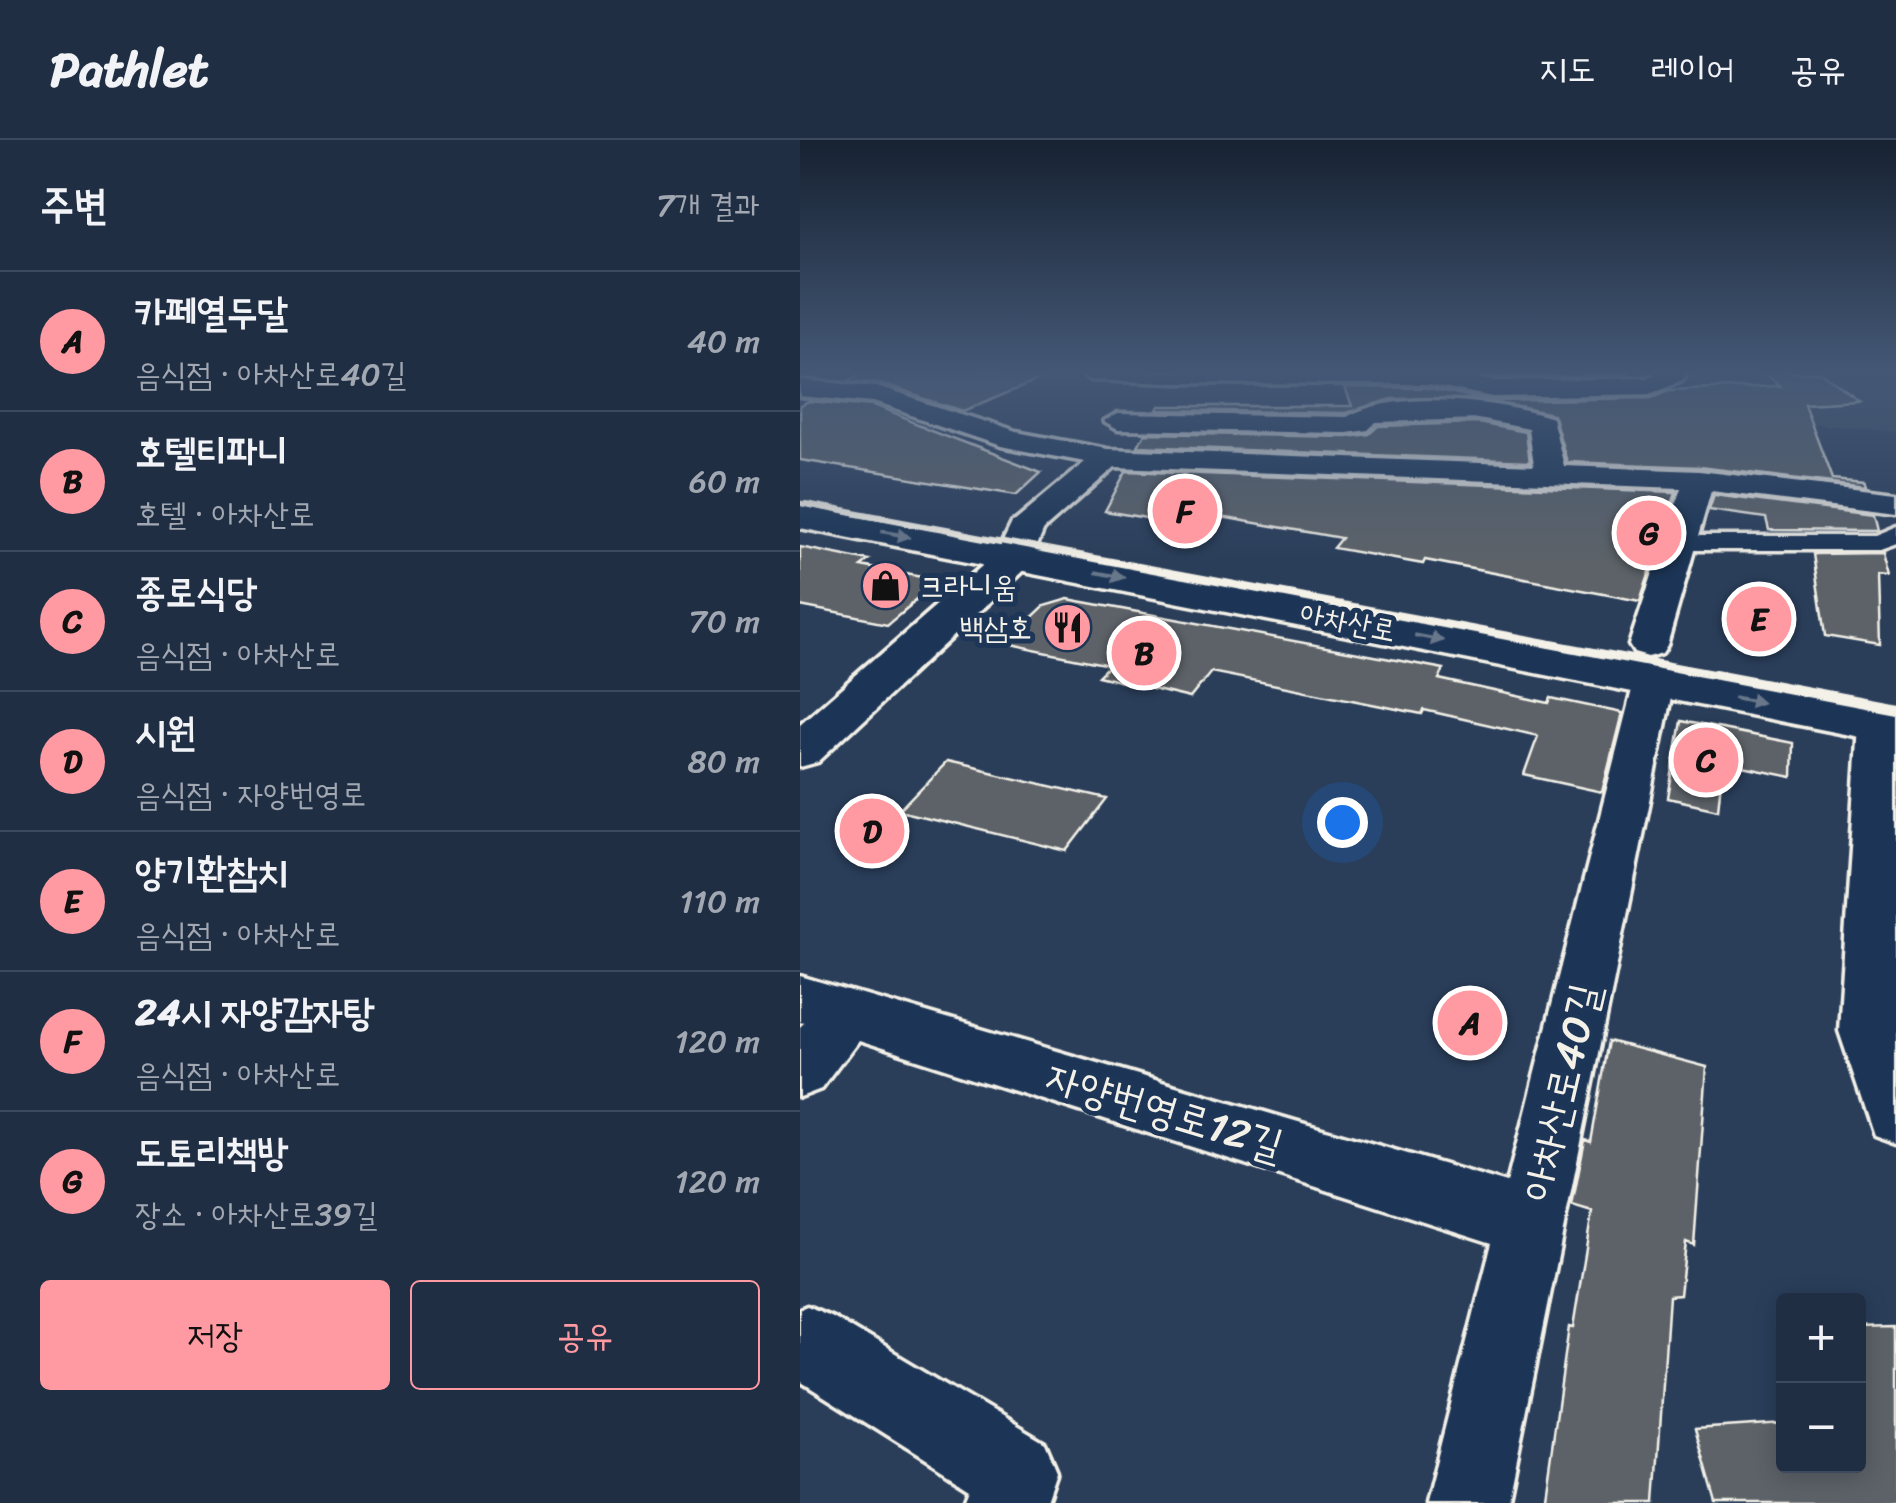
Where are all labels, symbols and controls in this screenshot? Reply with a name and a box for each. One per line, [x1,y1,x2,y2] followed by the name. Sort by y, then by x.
[50,27,209,112] text: Pathlet
[1539,38,1595,100] text: 지도
[1650,38,1735,100] text: 레이어
[1790,38,1846,100] text: 공유
[40,168,108,242] text: 주변
[656,177,760,234] text: 7개 결과
[135,279,288,346] text: 카페열두달
[62,313,83,370] text: A
[687,313,760,370] text: 40 m
[135,346,406,403] text: 음식점 · 아차산로40길
[135,419,288,486] text: 호텔티파니
[62,453,83,510] text: B
[689,453,760,510] text: 60 m
[1152,474,1218,548] pin: F
[135,486,315,543] text: 호텔 · 아차산로
[1616,496,1682,570] pin: G
[881,527,912,543] one-way arrow
[135,559,257,626] text: 종로식당
[920,559,1017,613] place label: 크라니움
[859,560,911,612] shop icon: 크라니움
[1095,568,1126,584] one-way arrow
[1726,582,1792,656] pin: E
[1295,586,1401,658] street label: 아차산로
[63,593,82,650] text: C
[689,593,760,650] text: 70 m
[960,601,1032,655] place label: 백삼호
[1041,602,1093,654] restaurant icon: 백삼호
[1112,616,1176,690] pin: B
[135,626,340,683] text: 음식점 · 아차산로
[1414,630,1445,646] one-way arrow
[1733,693,1765,708] one-way arrow
[135,699,196,766] text: 시원
[1674,722,1738,798] pin: C
[63,733,82,790] text: D
[688,733,760,790] text: 80 m
[135,766,366,823] text: 음식점 · 자양번영로
[840,794,904,868] pin: D
[1317,797,1368,848] your location
[135,839,288,906] text: 양기환참치
[64,873,81,930] text: E
[679,873,760,930] text: 110 m
[135,906,340,963] text: 음식점 · 아차산로
[1500,976,1622,1209] street label: 아차산로40길
[135,979,374,1046] text: 24시 자양감자탕
[1438,986,1502,1060] pin: A
[64,1013,81,1070] text: F
[675,1013,760,1070] text: 120 m
[1037,1040,1293,1182] street label: 자양번영로12길
[135,1046,340,1103] text: 음식점 · 아차산로
[135,1119,288,1186] text: 도토리책방
[63,1153,82,1210] text: G
[675,1153,760,1210] text: 120 m
[135,1186,378,1243] text: 장소 · 아차산로39길
[40,1280,390,1390] button: 저장
[410,1280,760,1390] button: 공유
[1776,1293,1866,1473] map controls
[1776,1293,1866,1383] button: +
[1776,1383,1866,1473] button: −

